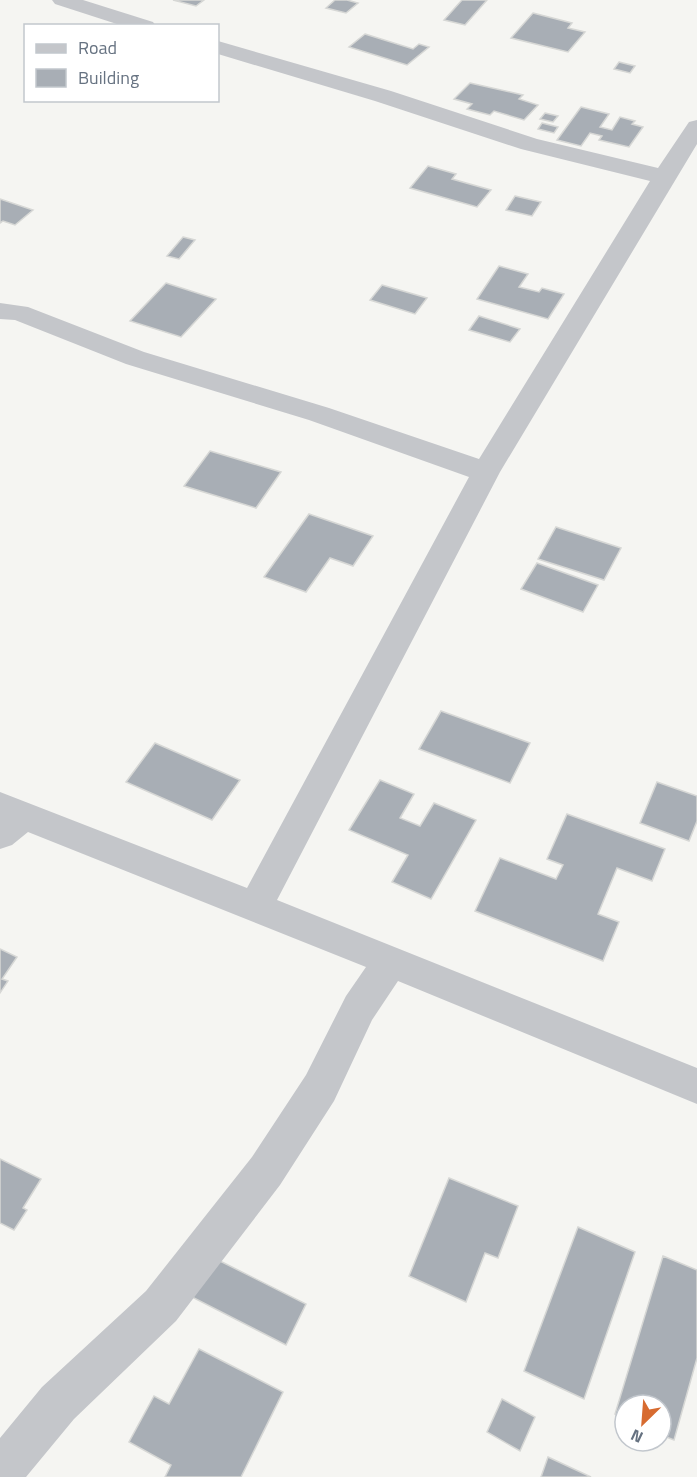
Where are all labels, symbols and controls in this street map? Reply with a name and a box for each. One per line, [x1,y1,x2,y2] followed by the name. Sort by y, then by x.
[24,24,219,102] legend
[78,34,117,61] text: Road
[78,64,139,91] text: Building
[613,1393,673,1453] north arrow
[627,1423,647,1450] text: N

